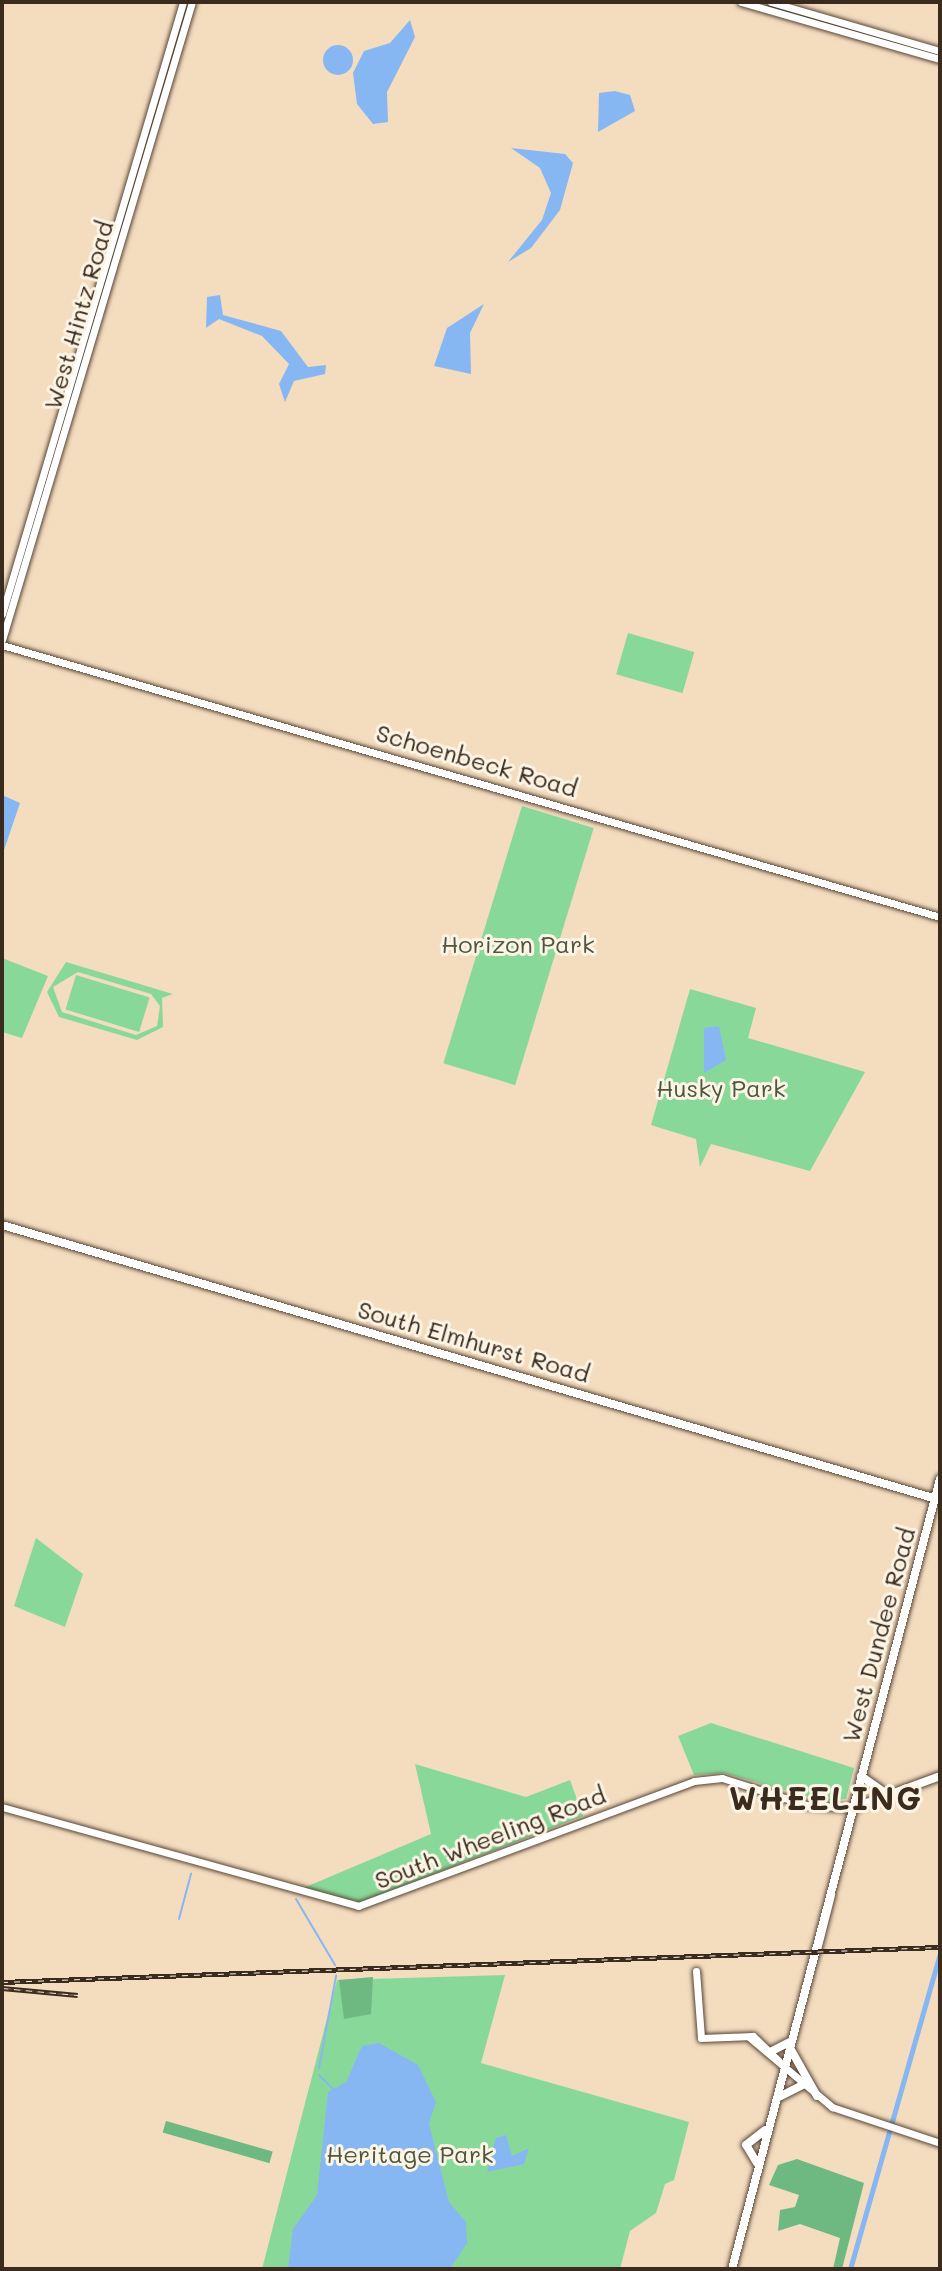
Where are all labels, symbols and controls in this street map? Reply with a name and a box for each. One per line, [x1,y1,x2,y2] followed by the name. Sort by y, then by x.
[37,217,119,413] street label: West Hintz Road
[373,717,581,803] street label: Schoenbeck Road
[441,930,595,958] park label: Horizon Park
[656,1074,786,1102] park label: Husky Park
[355,1294,593,1388] street label: South Elmhurst Road
[835,1524,921,1746] street label: West Dundee Road
[729,1778,923,1816] district label: WHEELING
[370,1780,610,1894] street label: South Wheeling Road
[326,2140,494,2168] park label: Heritage Park

